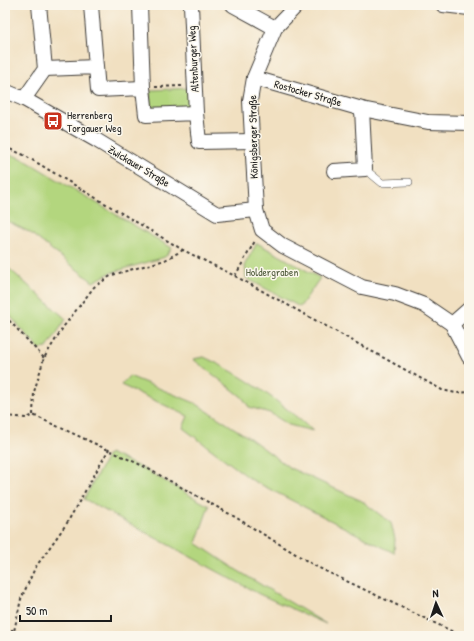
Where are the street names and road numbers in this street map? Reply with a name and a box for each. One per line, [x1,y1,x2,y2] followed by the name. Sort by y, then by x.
[184,25,202,93] street label: Altenburger Weg
[273,77,344,109] street label: Rostocker Straße
[245,95,261,179] street label: Königsberger Straße
[106,142,173,190] street label: Zwickauer Straße

